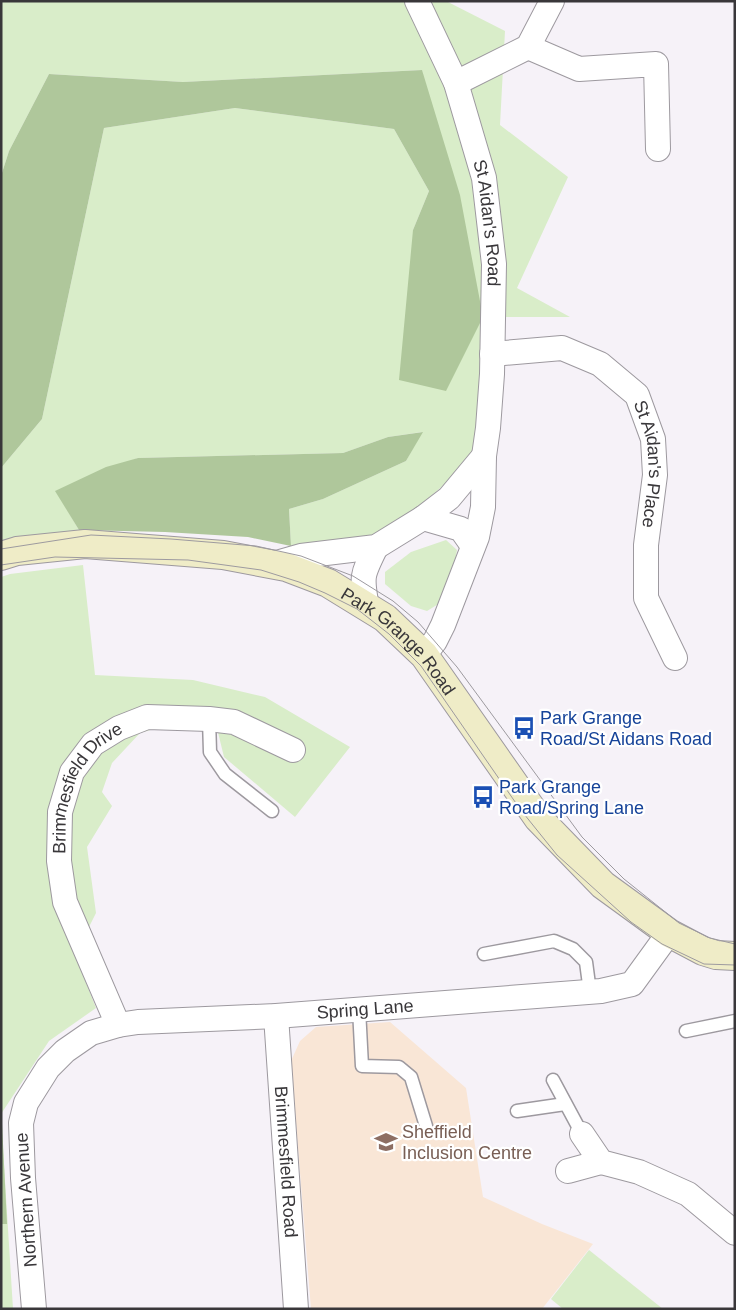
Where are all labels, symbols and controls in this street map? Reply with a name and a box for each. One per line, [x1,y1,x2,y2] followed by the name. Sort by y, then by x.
[469,157,504,287] street label: St Aidan's Road
[630,398,665,529] street label: St Aidan's Place
[337,584,459,699] street label: Park Grange Road
[540,708,712,749] place label: Park Grange Road/St Aidans Road
[511,715,537,741] bus stop icon: Park Grange Road/St Aidans Road
[49,718,126,854] street label: Brimmesfield Drive
[499,777,644,818] place label: Park Grange Road/Spring Lane
[470,784,496,810] bus stop icon: Park Grange Road/Spring Lane
[316,995,414,1023] street label: Spring Lane
[271,1085,301,1238] street label: Brimmesfield Road
[402,1122,532,1163] place label: Sheffield Inclusion Centre
[373,1129,399,1155] school or university icon: Sheffield Inclusion Centre
[11,1132,41,1268] street label: Northern Avenue

